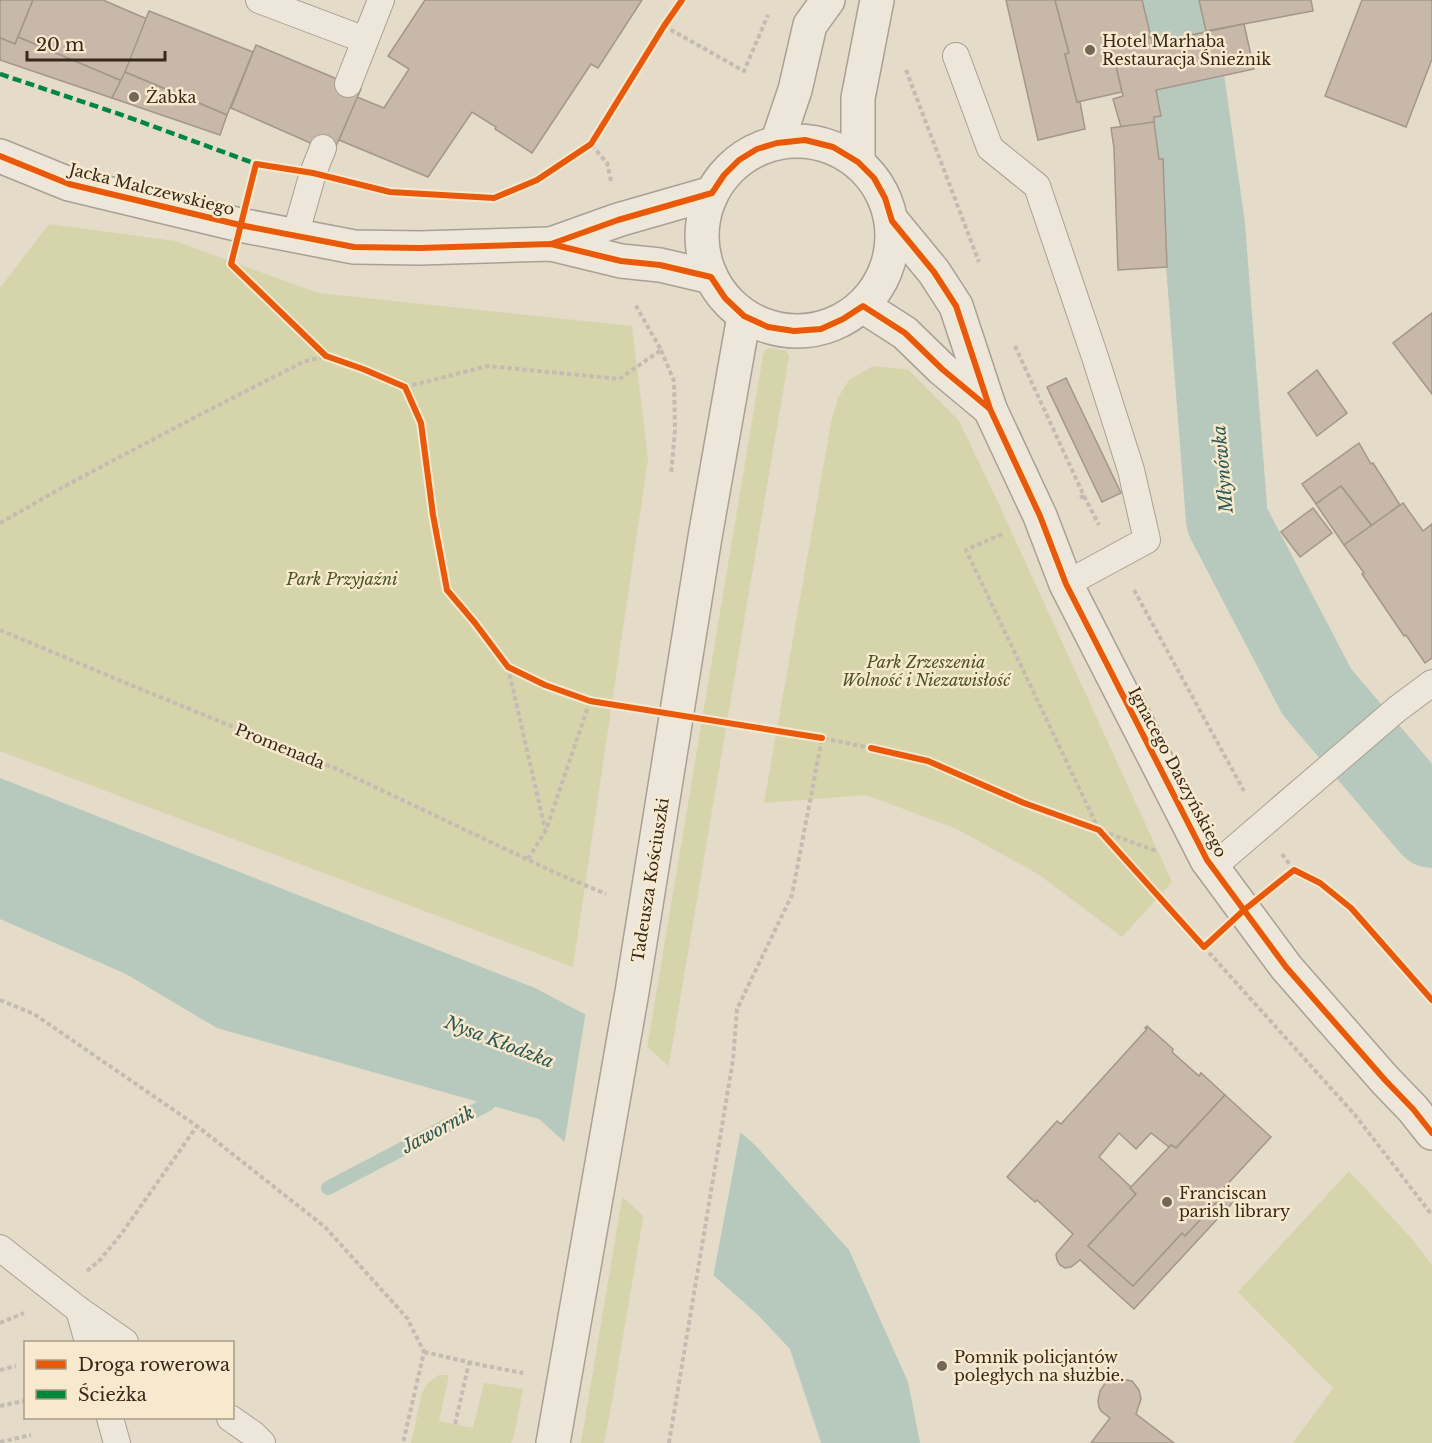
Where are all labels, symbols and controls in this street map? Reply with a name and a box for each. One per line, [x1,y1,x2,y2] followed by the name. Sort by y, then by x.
[27,24,165,62] scale bar
[1102,31,1271,69] place label: Hotel Marhaba Restauracja Śnieżnik
[36,34,84,56] text: 20 m
[1083,43,1097,57] marker: Hotel Marhaba Restauracja Śnieżnik
[146,87,197,107] place label: Żabka
[127,90,141,104] marker: Żabka
[65,158,237,219] street label: Jacka Malczewskiego
[1208,424,1238,515] water label: Młynówka
[285,569,398,589] park label: Park Przyjaźni
[842,652,1012,690] park label: Park Zrzeszenia Wolność i Niezawisłość
[1125,683,1231,861] street label: Ignacego Daszyńskiego
[232,719,328,773] street label: Promenada
[627,796,673,964] street label: Tadeusza Kościuszki
[440,1011,557,1073] water label: Nysa Kłodzka
[397,1102,478,1159] water label: Jawornik
[1179,1183,1291,1221] place label: Franciscan parish library
[1160,1195,1174,1209] marker: Franciscan parish library
[24,1341,234,1419] legend
[954,1347,1124,1385] place label: Pomnik policjantów poległych na służbie.
[78,1354,230,1376] text: Droga rowerowa
[935,1359,949,1373] marker: Pomnik policjantów poległych na służbie.
[78,1383,147,1406] text: Ścieżka

